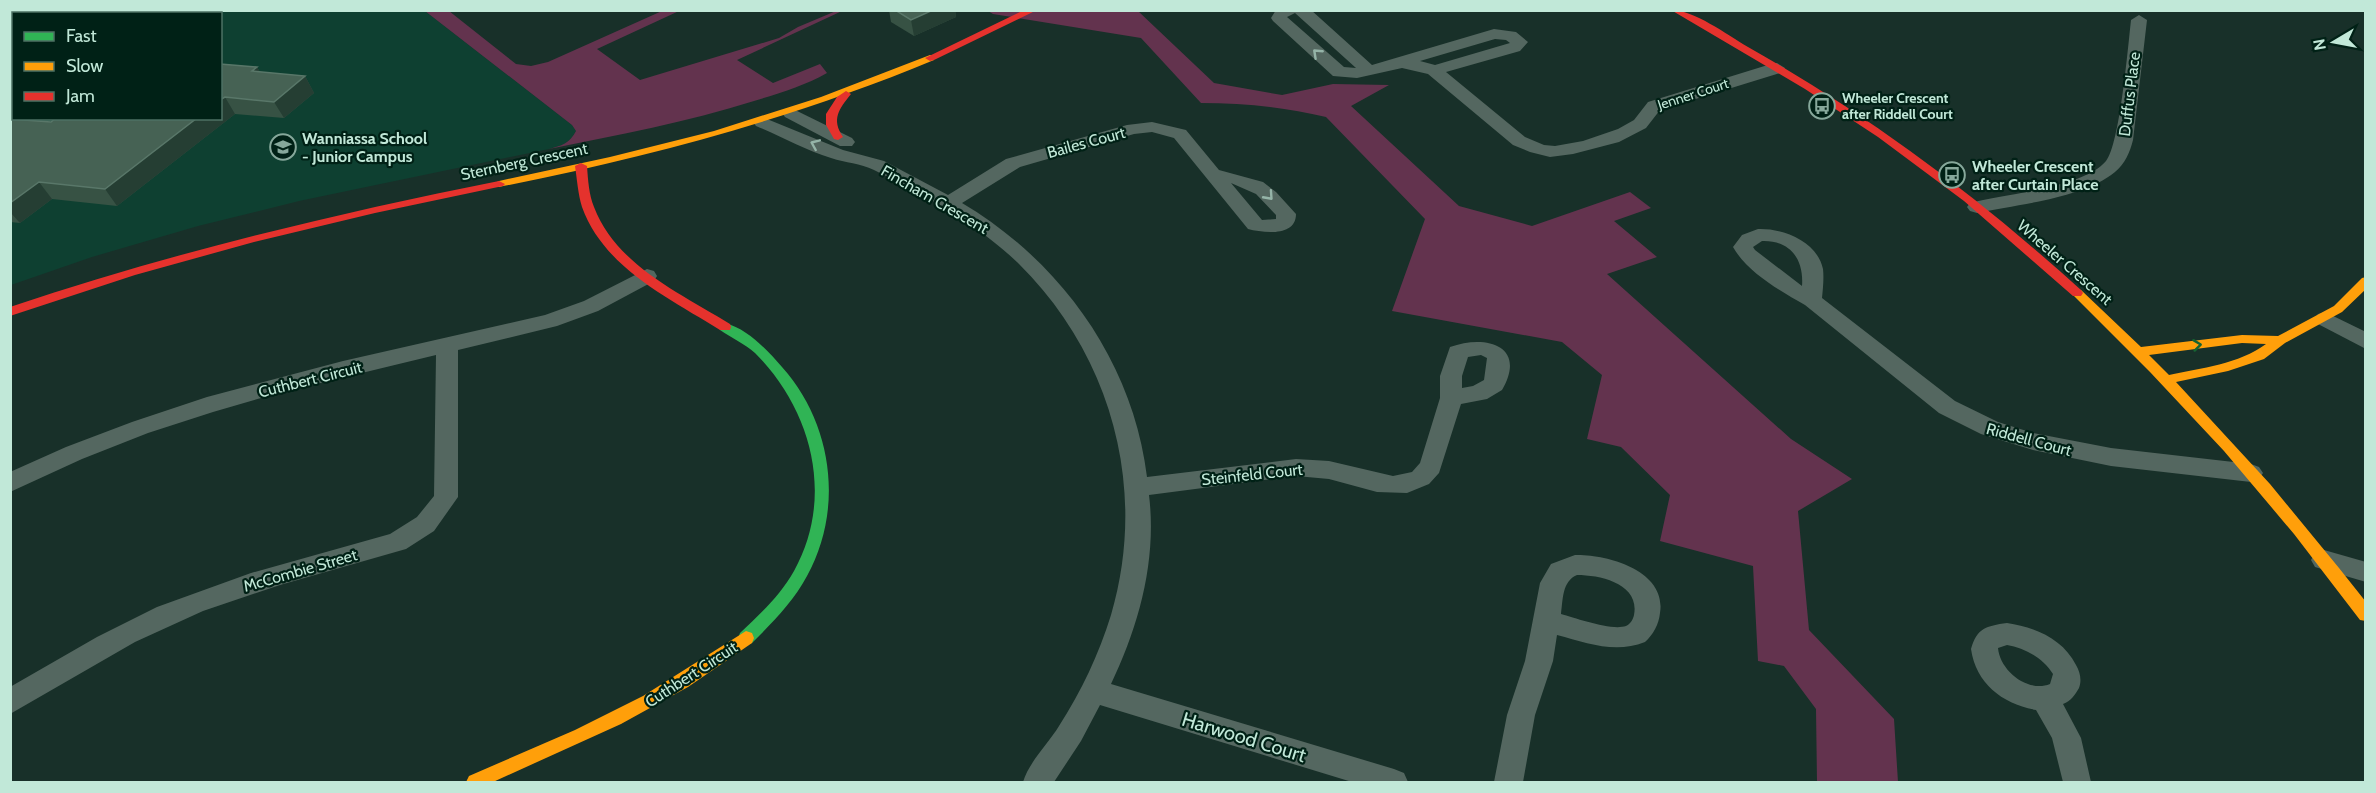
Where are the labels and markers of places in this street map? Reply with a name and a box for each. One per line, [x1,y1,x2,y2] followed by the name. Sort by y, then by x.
[1842,89,1953,123] place label: Wheeler Crescent after Riddell Court
[1807,91,1837,121] bus stop icon: Wheeler Crescent after Riddell Court
[302,129,427,166] place label: Wanniassa School - Junior Campus
[268,132,298,162] school or university icon: Wanniassa School - Junior Campus
[1972,157,2098,194] place label: Wheeler Crescent after Curtain Place
[1937,160,1967,190] bus stop icon: Wheeler Crescent after Curtain Place

